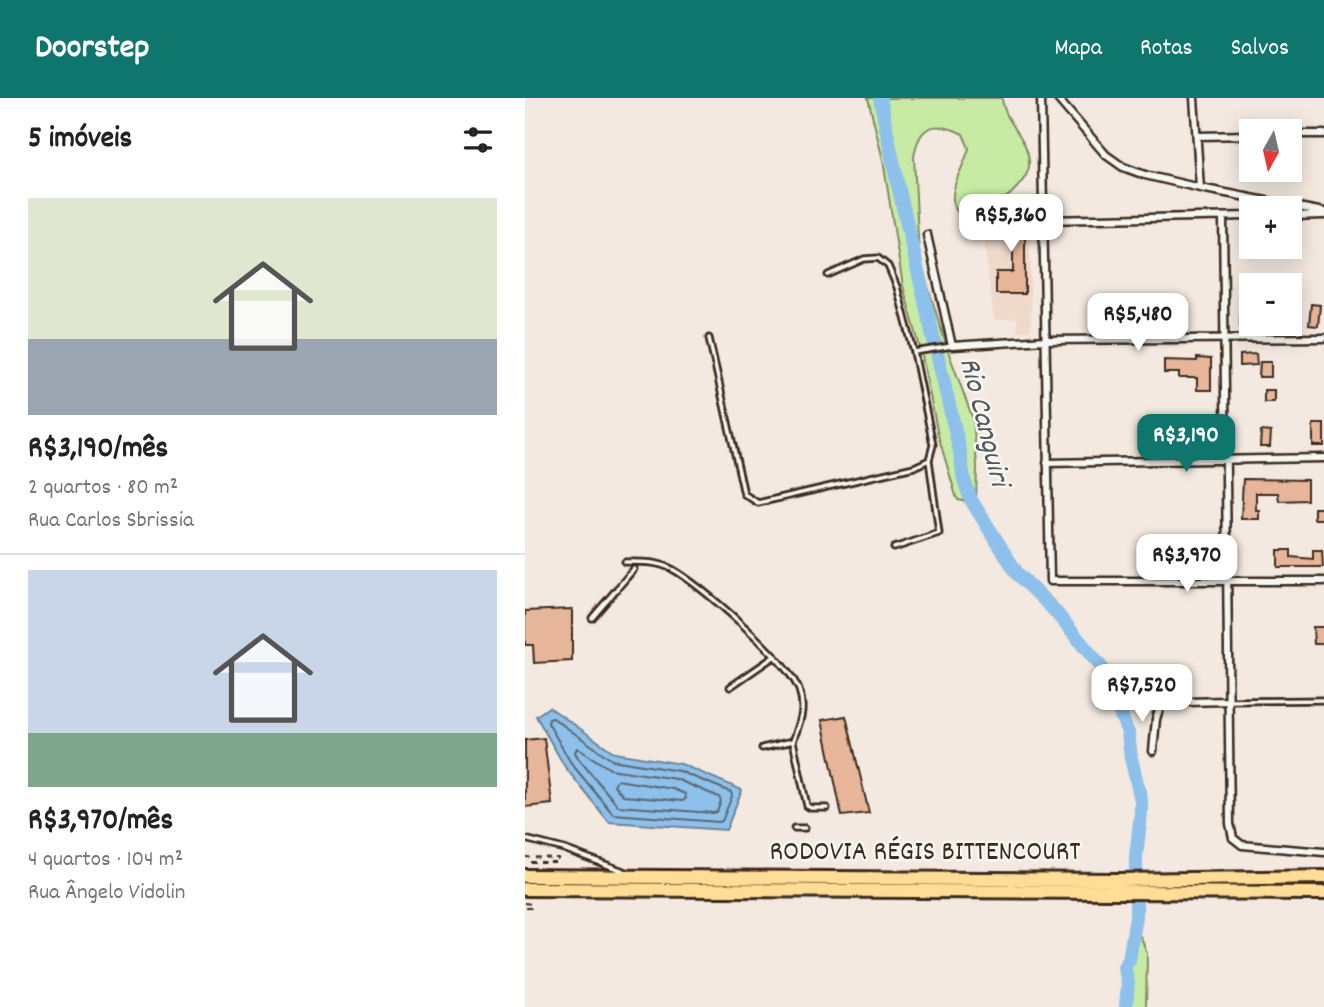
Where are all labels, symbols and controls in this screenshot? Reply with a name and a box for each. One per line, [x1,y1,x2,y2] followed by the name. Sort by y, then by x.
[35,26,149,73] text: Doorstep
[1054,32,1102,66] text: Mapa
[1140,32,1193,66] text: Rotas
[1231,32,1289,66] text: Salvos
[28,119,132,162] text: 5 imóveis
[1239,119,1302,182] north arrow
[1239,119,1302,336] map controls
[459,121,497,159] icon: filters
[946,194,1076,254] pin: R$5,360
[1239,196,1302,259] button: +
[975,200,1047,233] text: R$5,360
[200,243,326,369] icon: home
[1239,273,1302,336] button: −
[1073,294,1203,353] pin: R$5,480
[1103,299,1173,332] text: R$5,480
[945,353,1020,495] water label: Rio Canguiri
[1121,414,1251,474] pin: R$3,190
[1153,420,1219,453] text: R$3,190
[28,429,168,472] text: R$3,190/mês
[28,472,178,505] text: 2 quartos · 80 m²
[28,505,194,538] text: Rua Carlos Sbrissia
[1122,534,1252,594] pin: R$3,970
[1152,540,1222,573] text: R$3,970
[200,615,326,741] icon: home
[1077,664,1207,724] pin: R$7,520
[1107,670,1177,703] text: R$7,520
[28,801,173,844] text: R$3,970/mês
[769,834,1081,874] street label: RODOVIA RÉGIS BITTENCOURT
[28,844,183,877] text: 4 quartos · 104 m²
[28,877,185,910] text: Rua Ângelo Vidolin

